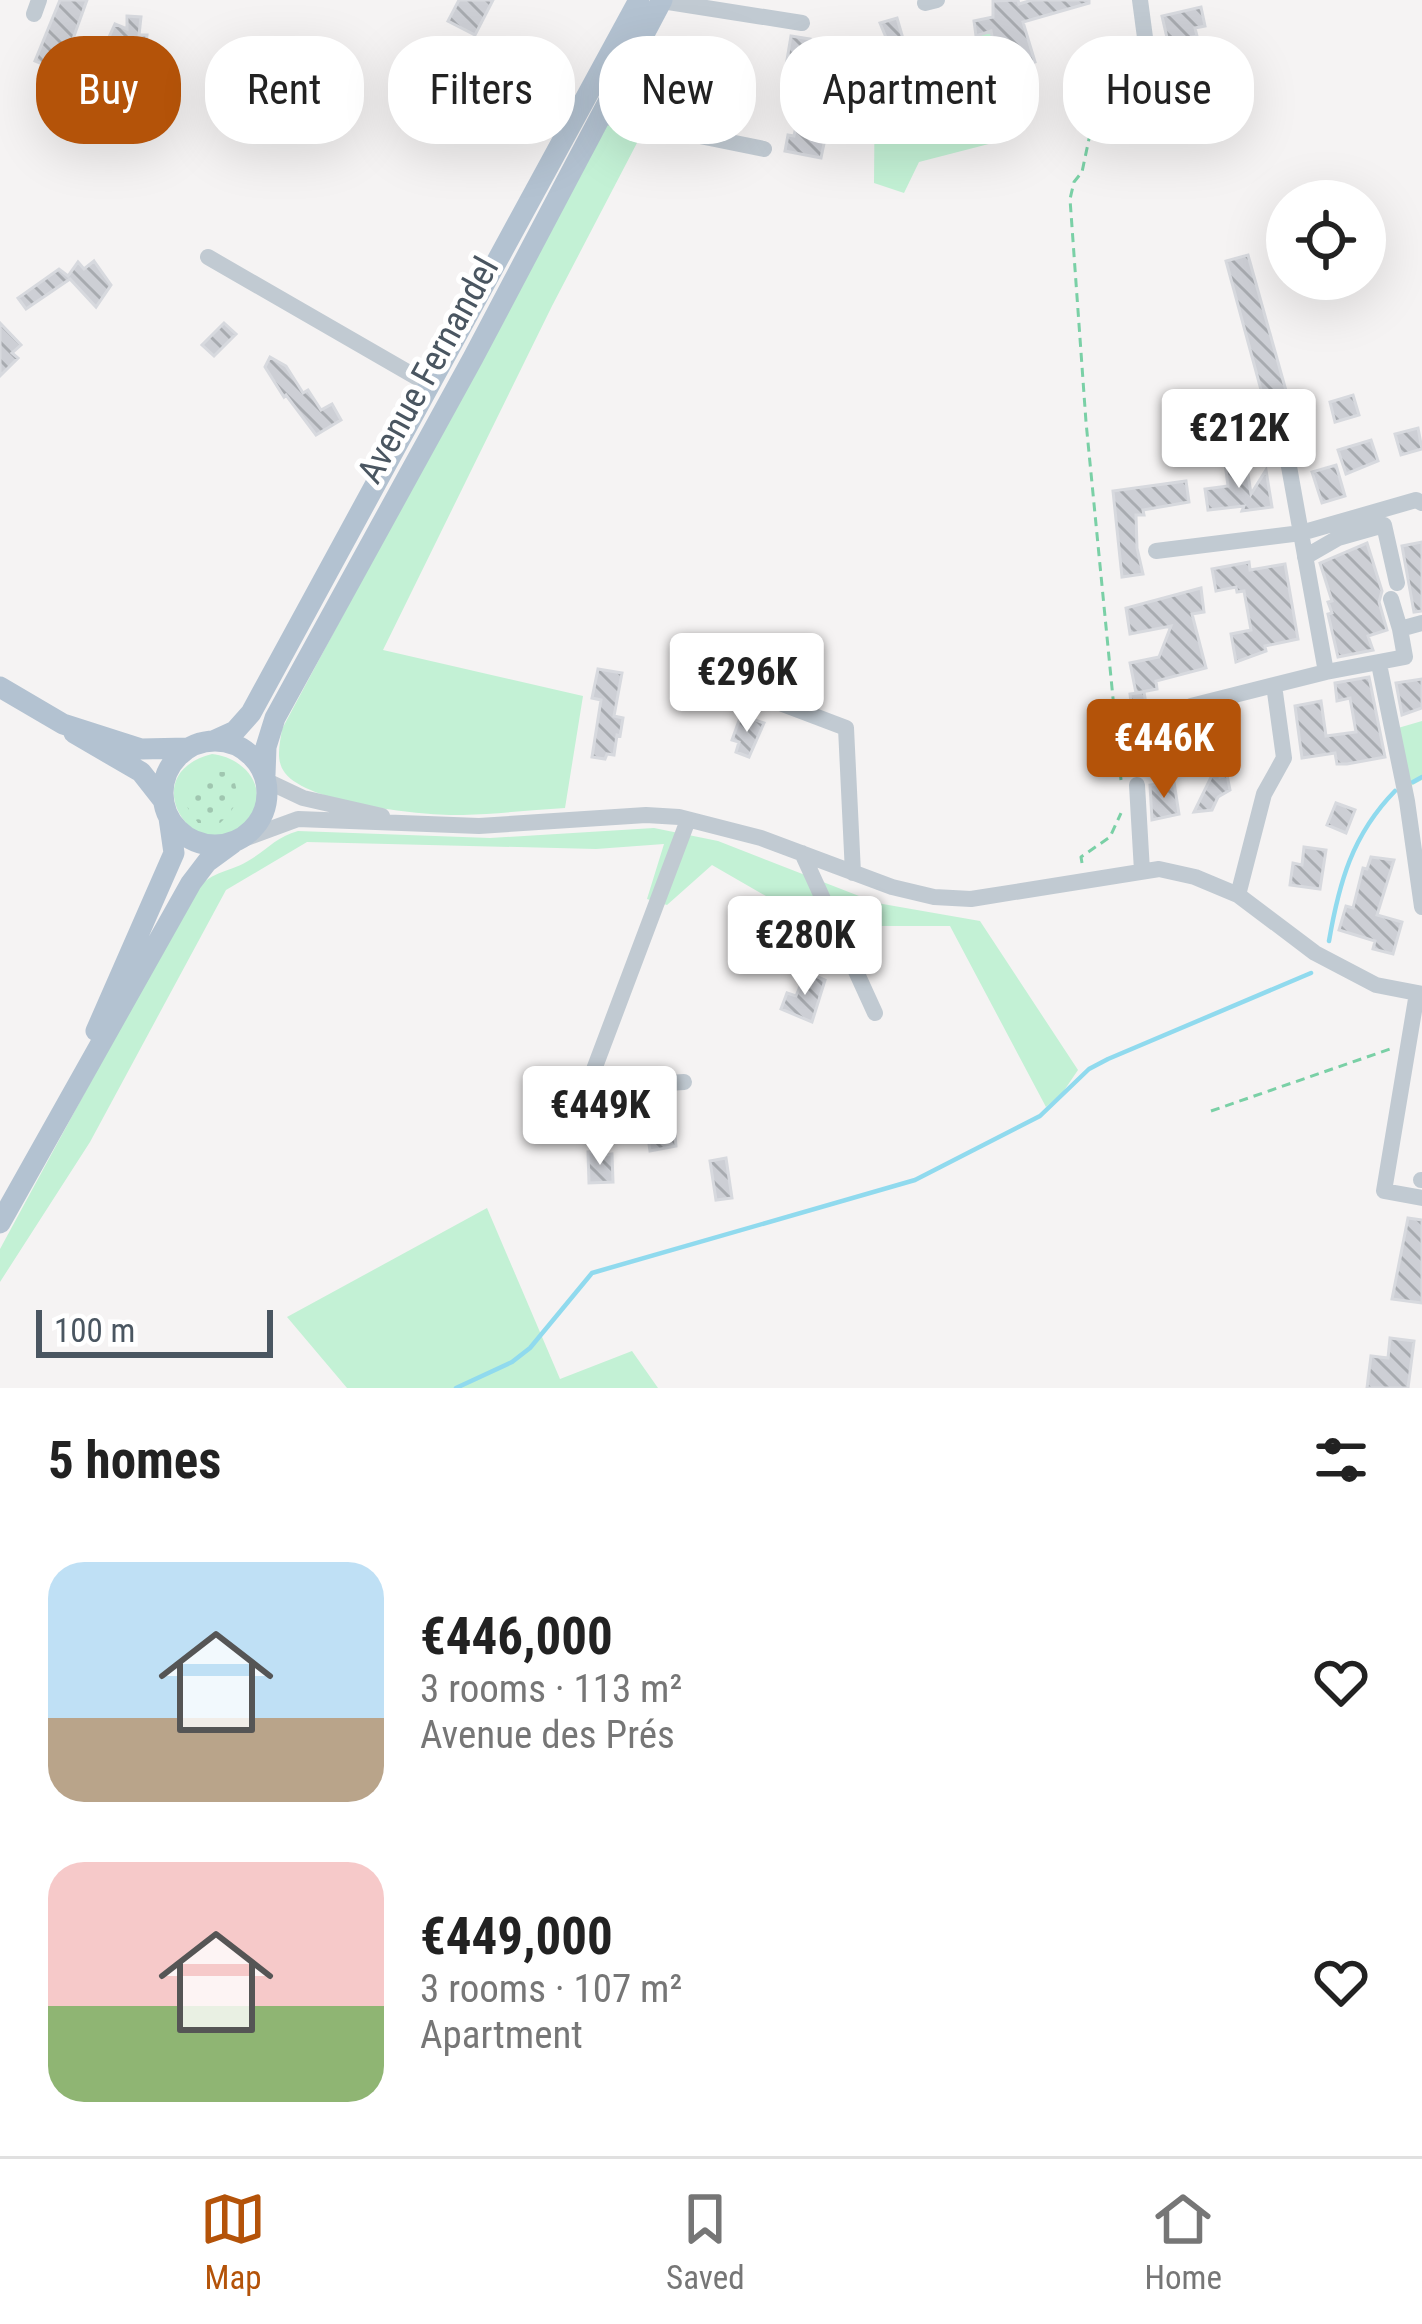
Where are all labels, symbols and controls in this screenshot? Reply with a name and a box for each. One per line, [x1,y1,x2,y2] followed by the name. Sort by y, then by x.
[36,36,181,144] chip: Buy
[205,36,364,144] chip: Rent
[388,36,575,144] chip: Filters
[599,36,756,144] chip: New
[780,36,1039,144] chip: Apartment
[1063,36,1254,144] chip: House
[1266,180,1386,300] map controls
[1266,180,1386,300] button: locate
[349,250,507,490] street label: Avenue Fernandel
[1155,389,1323,491] pin: €212K
[1189,405,1289,451] text: €212K
[663,633,831,735] pin: €296K
[697,649,797,695] text: €296K
[1080,699,1248,801] pin: €446K
[1114,715,1214,761] text: €446K
[721,896,889,998] pin: €280K
[755,912,855,958] text: €280K
[516,1066,684,1168] pin: €449K
[550,1082,650,1128] text: €449K
[36,1304,273,1357] scale bar
[54,1311,135,1350] text: 100 m
[1308,1427,1374,1493] icon: filters
[48,1431,221,1490] text: 5 homes
[420,1607,613,1666] text: €446,000
[144,1610,288,1754] icon: home
[1308,1649,1374,1715] icon: heart
[420,1666,682,1712] text: 3 rooms · 113 m²
[420,1712,675,1758] text: Avenue des Prés
[420,1907,613,1966] text: €449,000
[144,1910,288,2054] icon: home
[1308,1949,1374,2015] icon: heart
[420,1966,682,2012] text: 3 rooms · 107 m²
[420,2012,583,2058] text: Apartment
[200,2186,266,2297] tab: Map
[666,2186,745,2297] tab: Saved
[1145,2186,1222,2297] tab: Home

